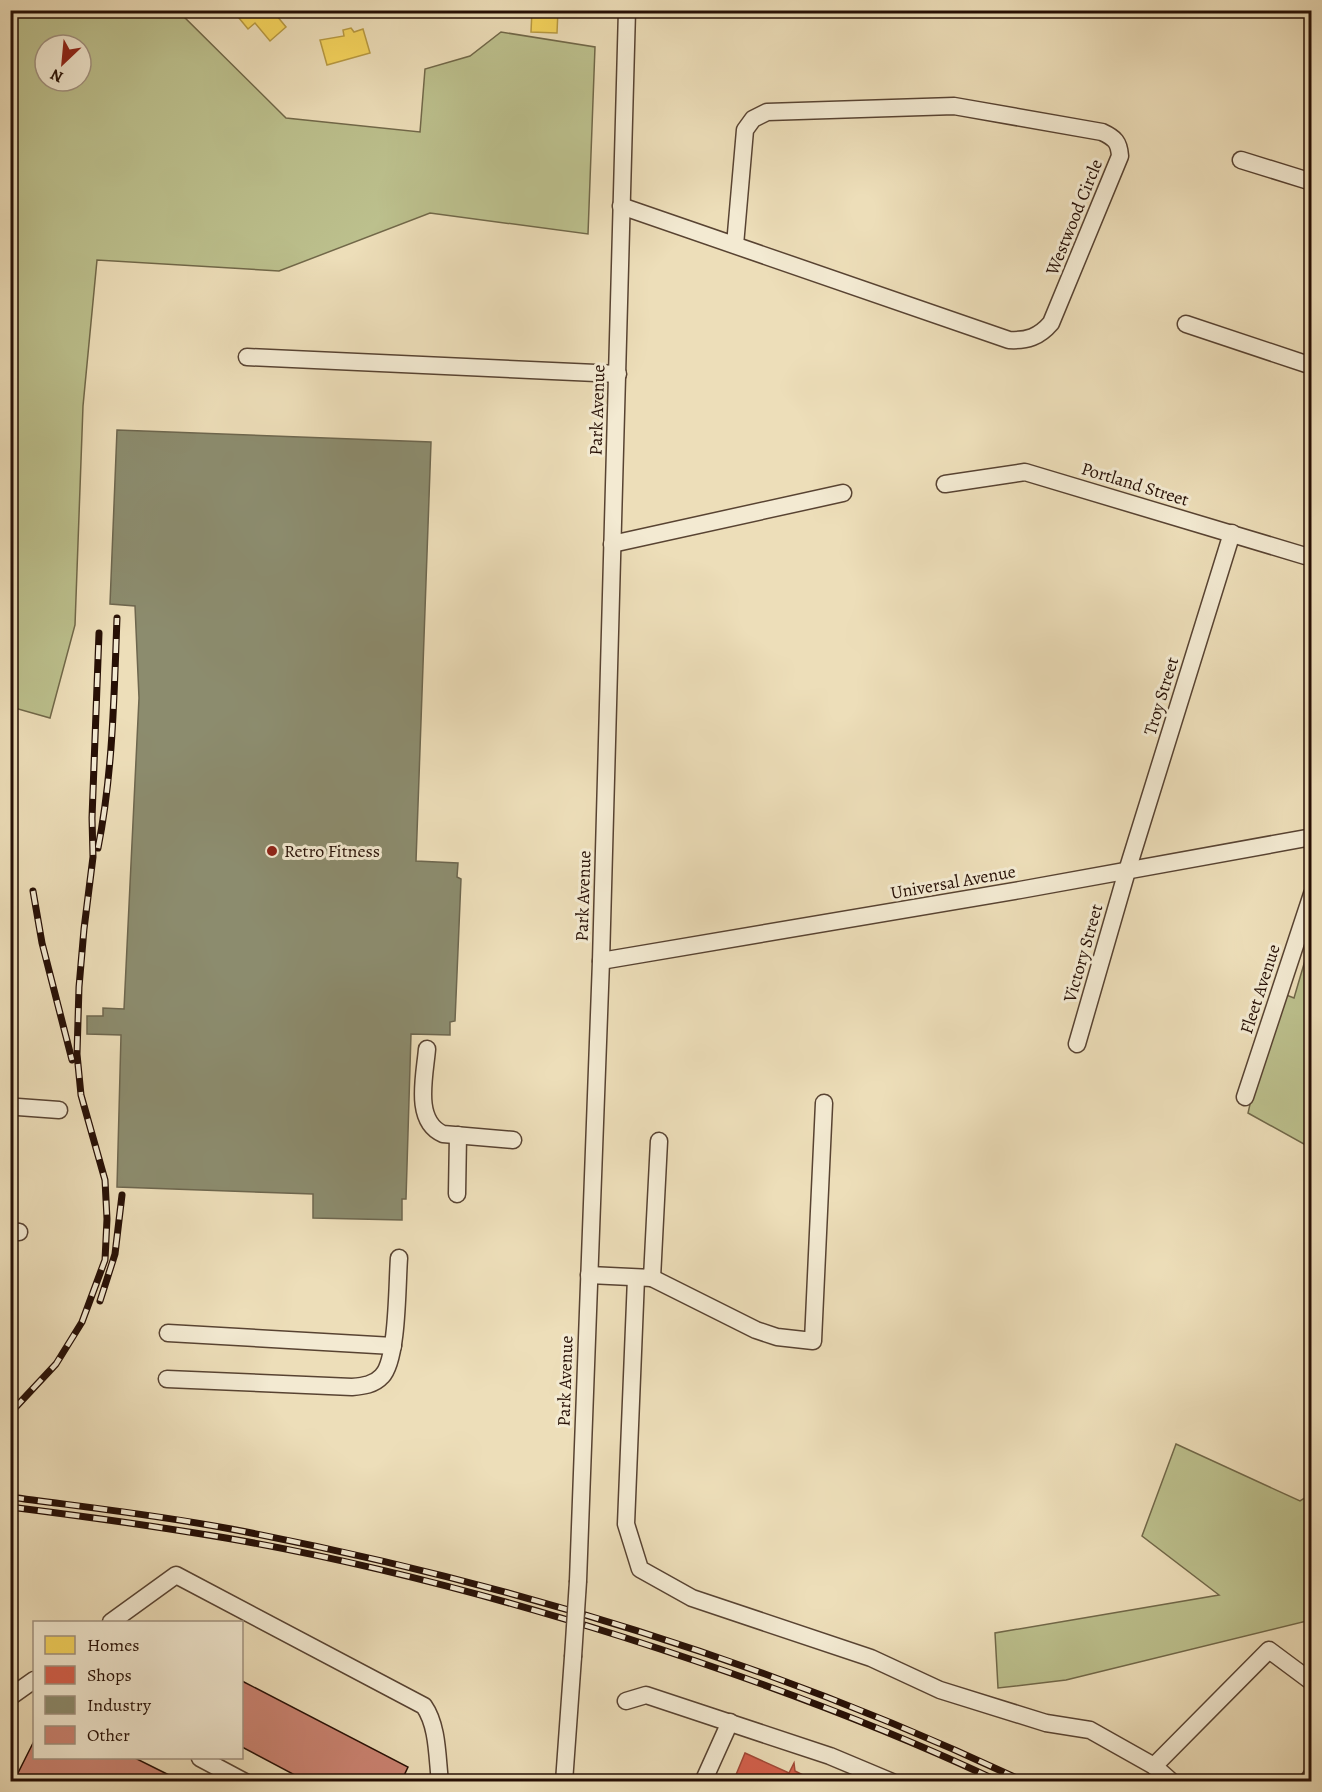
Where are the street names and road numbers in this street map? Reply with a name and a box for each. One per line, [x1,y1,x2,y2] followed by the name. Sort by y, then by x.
[1039,155,1108,279] street label: Westwood Circle
[583,364,611,456] street label: Park Avenue
[1078,456,1192,512] street label: Portland Street
[1138,654,1184,738] street label: Troy Street
[569,850,597,942] street label: Park Avenue
[889,859,1017,905] street label: Universal Avenue
[1057,901,1108,1006] street label: Victory Street
[1234,941,1286,1037] street label: Fleet Avenue
[551,1335,579,1427] street label: Park Avenue

